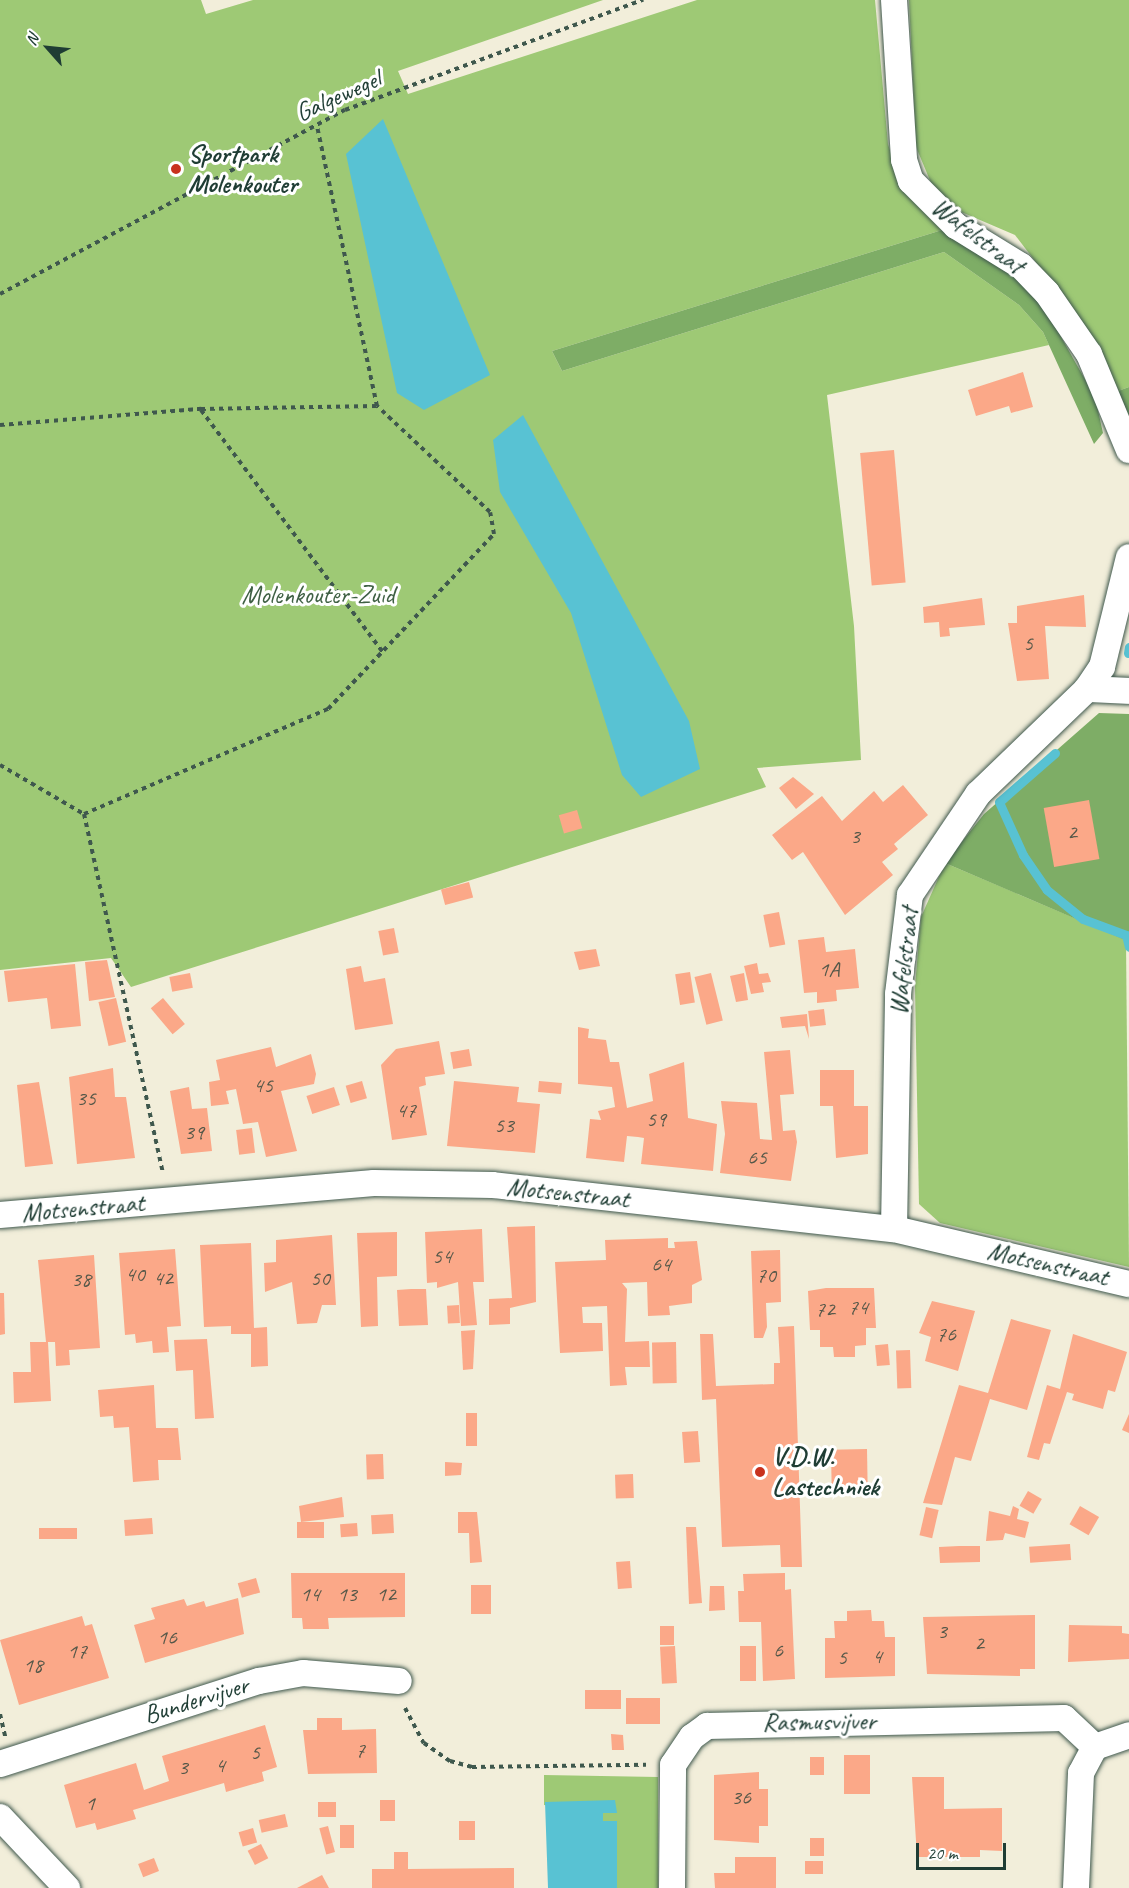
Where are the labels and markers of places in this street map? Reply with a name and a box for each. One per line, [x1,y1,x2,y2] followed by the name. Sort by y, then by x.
[188,138,297,200] place label: Sportpark Molenkouter
[169,162,183,176] marker: Sportpark Molenkouter
[772,1441,879,1502] place label: V.D.W. Lastechniek
[753,1465,767,1479] marker: V.D.W. Lastechniek

